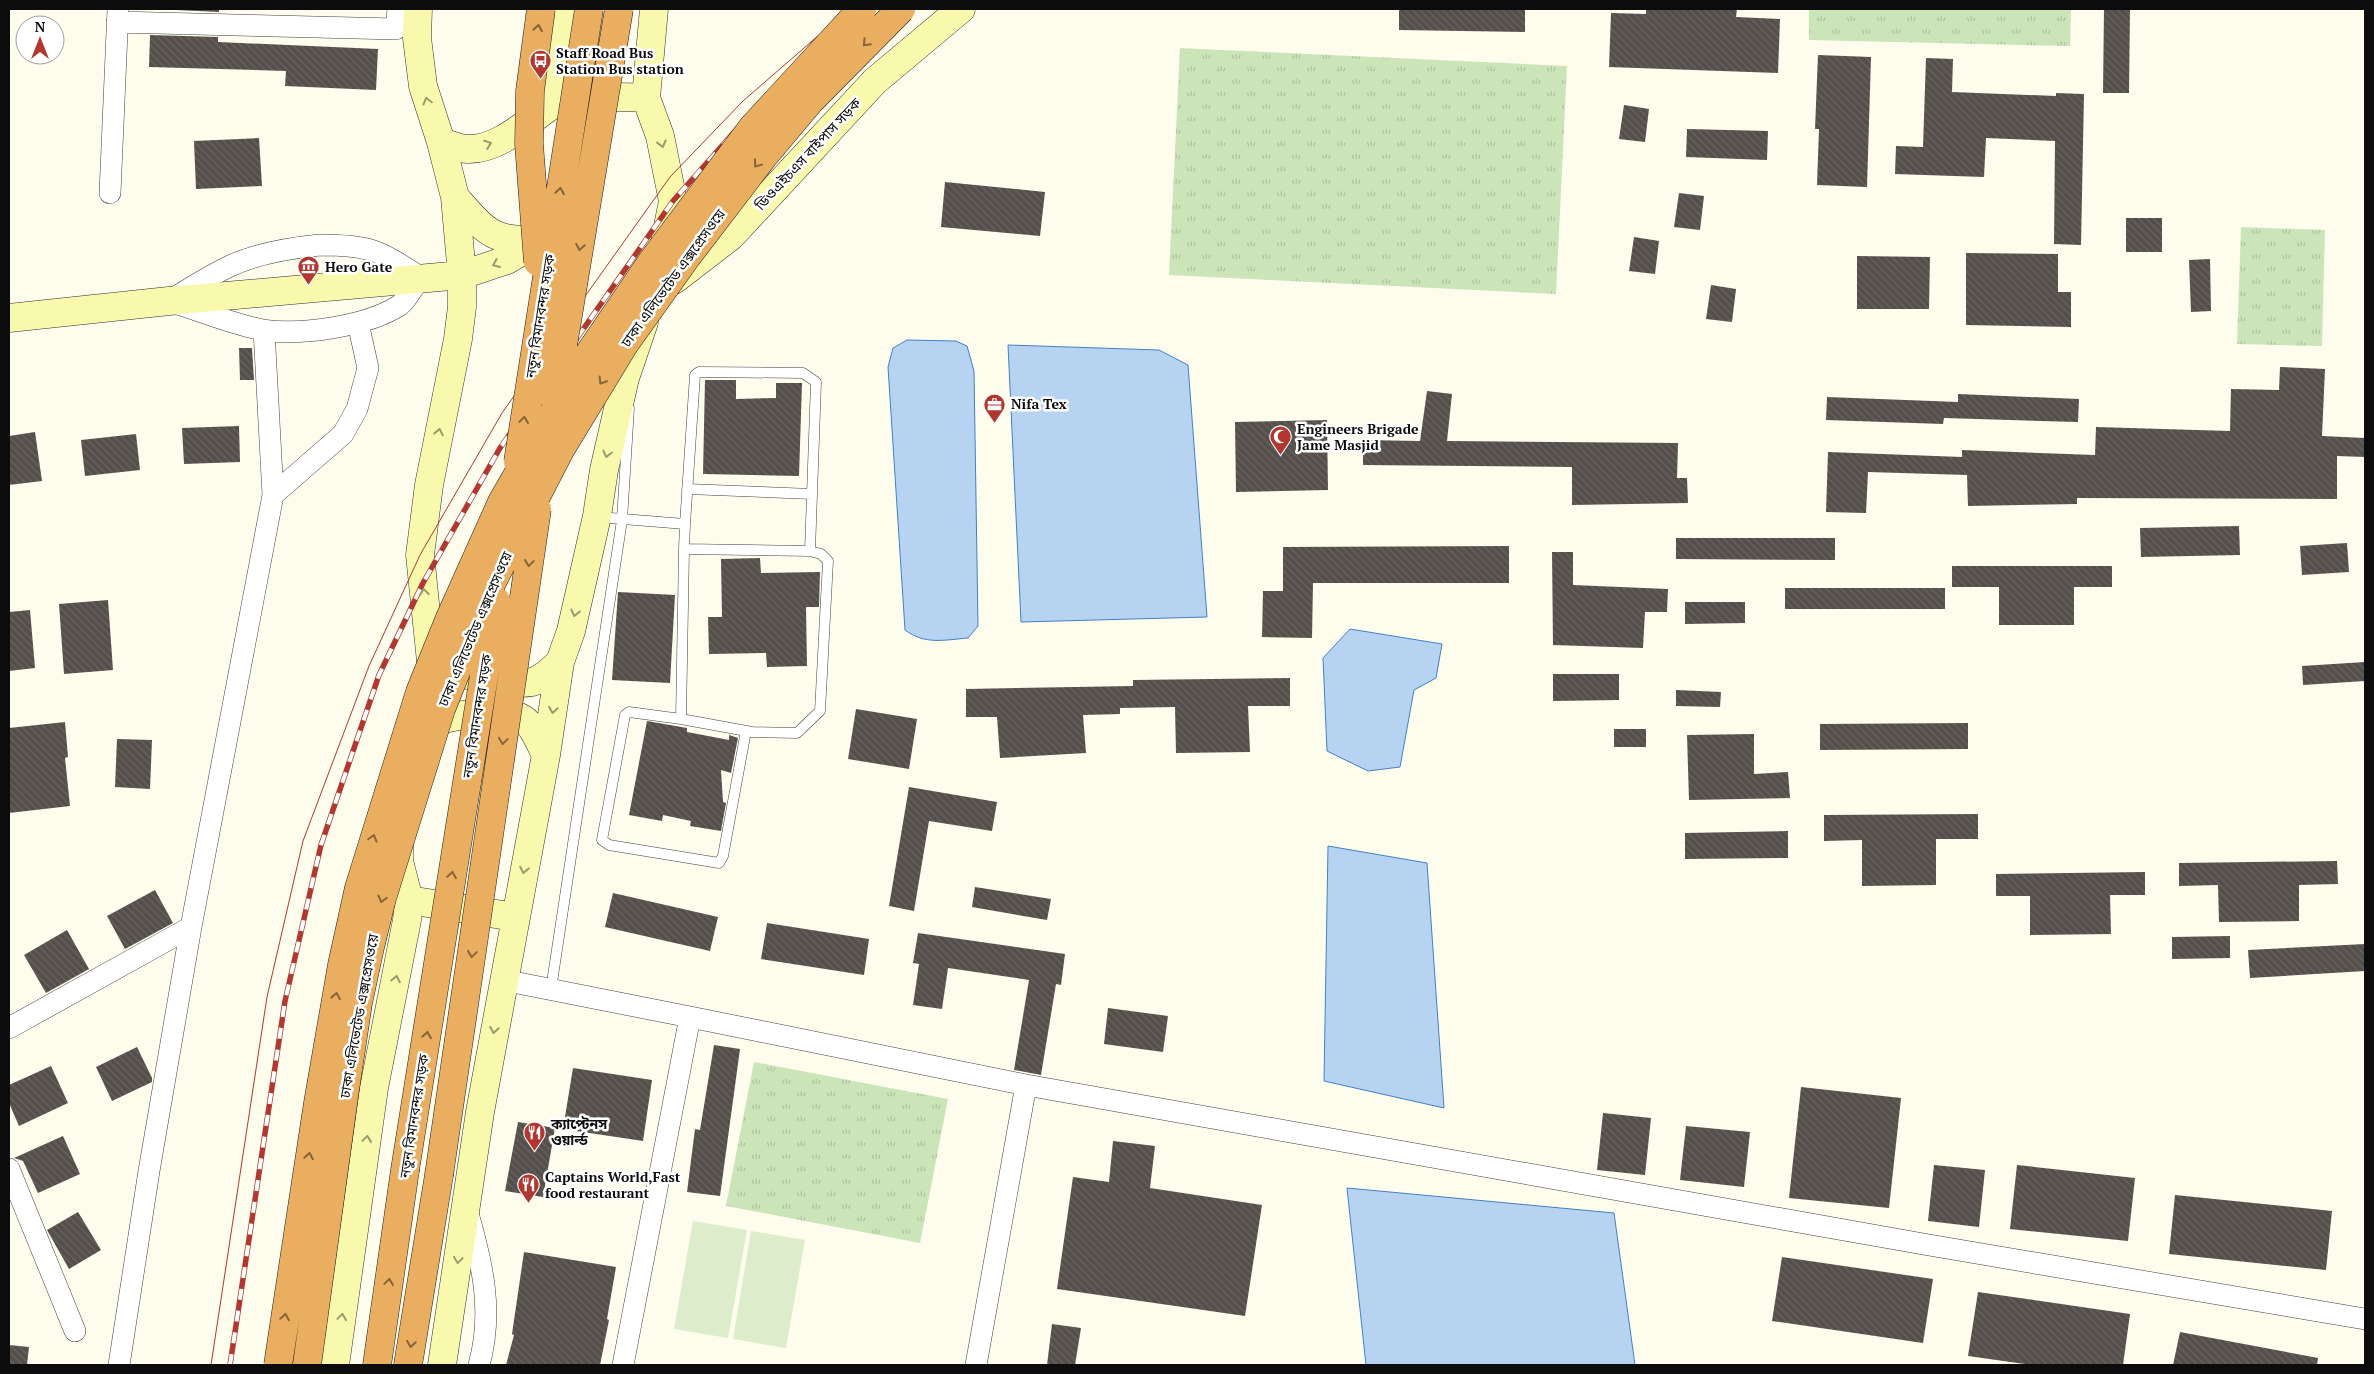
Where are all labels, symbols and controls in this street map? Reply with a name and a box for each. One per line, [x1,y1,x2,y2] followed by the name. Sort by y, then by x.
[15,15,65,65] north arrow
[35,17,46,36] text: N
[533,23,543,32] one-way arrow
[863,38,872,47] one-way arrow
[556,43,684,78] place label: Staff Road Bus Station Bus station
[528,49,552,80] bus stop icon: Staff Road Bus Station Bus station
[750,93,865,215] street label: ডিওএইচএস বাইপাস সড়ক
[423,97,433,105] one-way arrow
[656,139,667,148] one-way arrow
[483,140,492,151] one-way arrow
[755,158,763,167] one-way arrow
[554,186,564,195] one-way arrow
[615,205,729,351] street label: ঢাকা এলিভেটেড এক্সপ্রেসওয়ে
[575,242,585,251] one-way arrow
[520,252,559,380] street label: নতুন বিমানবন্দর সড়ক
[297,255,321,286] museum icon: Hero Gate
[325,257,393,276] place label: Hero Gate
[492,258,501,269] one-way arrow
[599,376,609,385] one-way arrow
[983,392,1007,423] office icon: Nifa Tex
[1011,394,1067,413] place label: Nifa Tex
[519,416,529,425] one-way arrow
[1297,419,1419,454] place label: Engineers Brigade Jame Masjid
[1269,425,1293,456] mosque icon: Engineers Brigade Jame Masjid
[433,427,444,436] one-way arrow
[602,450,613,459] one-way arrow
[433,548,516,710] street label: ঢাকা এলিভেটেড এক্সপ্রেসওয়ে
[525,558,535,567] one-way arrow
[419,588,430,596] one-way arrow
[570,609,581,618] one-way arrow
[457,652,496,780] street label: নতুন বিমানবন্দর সড়ক
[548,706,558,715] one-way arrow
[498,737,509,745] one-way arrow
[367,834,378,842] one-way arrow
[519,866,530,875] one-way arrow
[447,870,457,879] one-way arrow
[377,894,387,903] one-way arrow
[335,932,382,1100] street label: ঢাকা এলিভেটেড এক্সপ্রেসওয়ে
[467,949,477,958] one-way arrow
[390,974,400,983] one-way arrow
[331,992,341,1000] one-way arrow
[490,1026,500,1034] one-way arrow
[421,1031,431,1040] one-way arrow
[394,1052,433,1180] street label: নতুন বিমানবন্দর সড়ক
[550,1114,608,1149] place label: ক্যাপ্টেনস ওয়ার্ল্ড
[523,1120,547,1151] restaurant icon: ক্যাপ্টেনস ওয়ার্ল্ড
[361,1134,372,1142] one-way arrow
[304,1152,314,1161] one-way arrow
[545,1167,681,1202] place label: Captains World,Fast food restaurant
[517,1173,541,1204] restaurant icon: Captains World,Fast food restaurant
[453,1256,464,1264] one-way arrow
[384,1278,394,1287] one-way arrow
[279,1313,290,1321] one-way arrow
[336,1313,346,1321] one-way arrow
[407,1340,417,1349] one-way arrow

